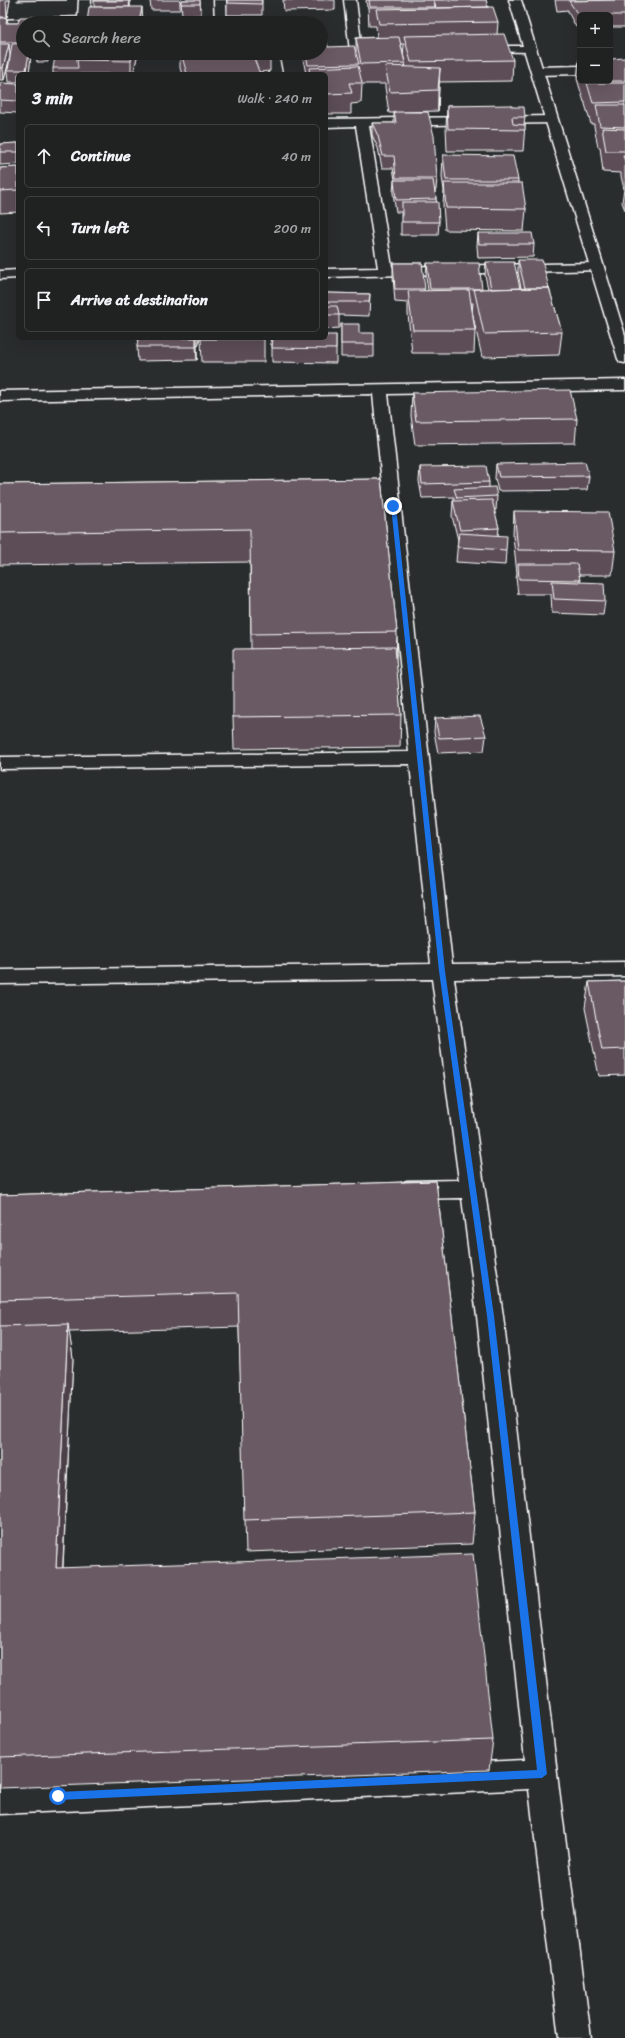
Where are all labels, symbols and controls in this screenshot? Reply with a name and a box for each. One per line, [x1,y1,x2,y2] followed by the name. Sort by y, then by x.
[577,12,613,84] map controls
[577,12,613,48] button: +
[16,16,328,60] search box
[62,25,141,51] text: Search here
[30,27,52,49] icon: search
[577,48,613,84] button: −
[32,83,73,113] text: 3 min
[237,87,312,110] text: Walk · 240 m
[71,143,131,169] text: Continue
[33,145,55,167] icon: ahead
[281,145,311,168] text: 40 m
[71,215,129,241] text: Turn left
[33,217,55,239] icon: left
[274,217,311,240] text: 200 m
[71,287,208,313] text: Arrive at destination
[33,289,55,311] icon: arrive
[384,497,402,515] route end
[49,1787,67,1805] route start

